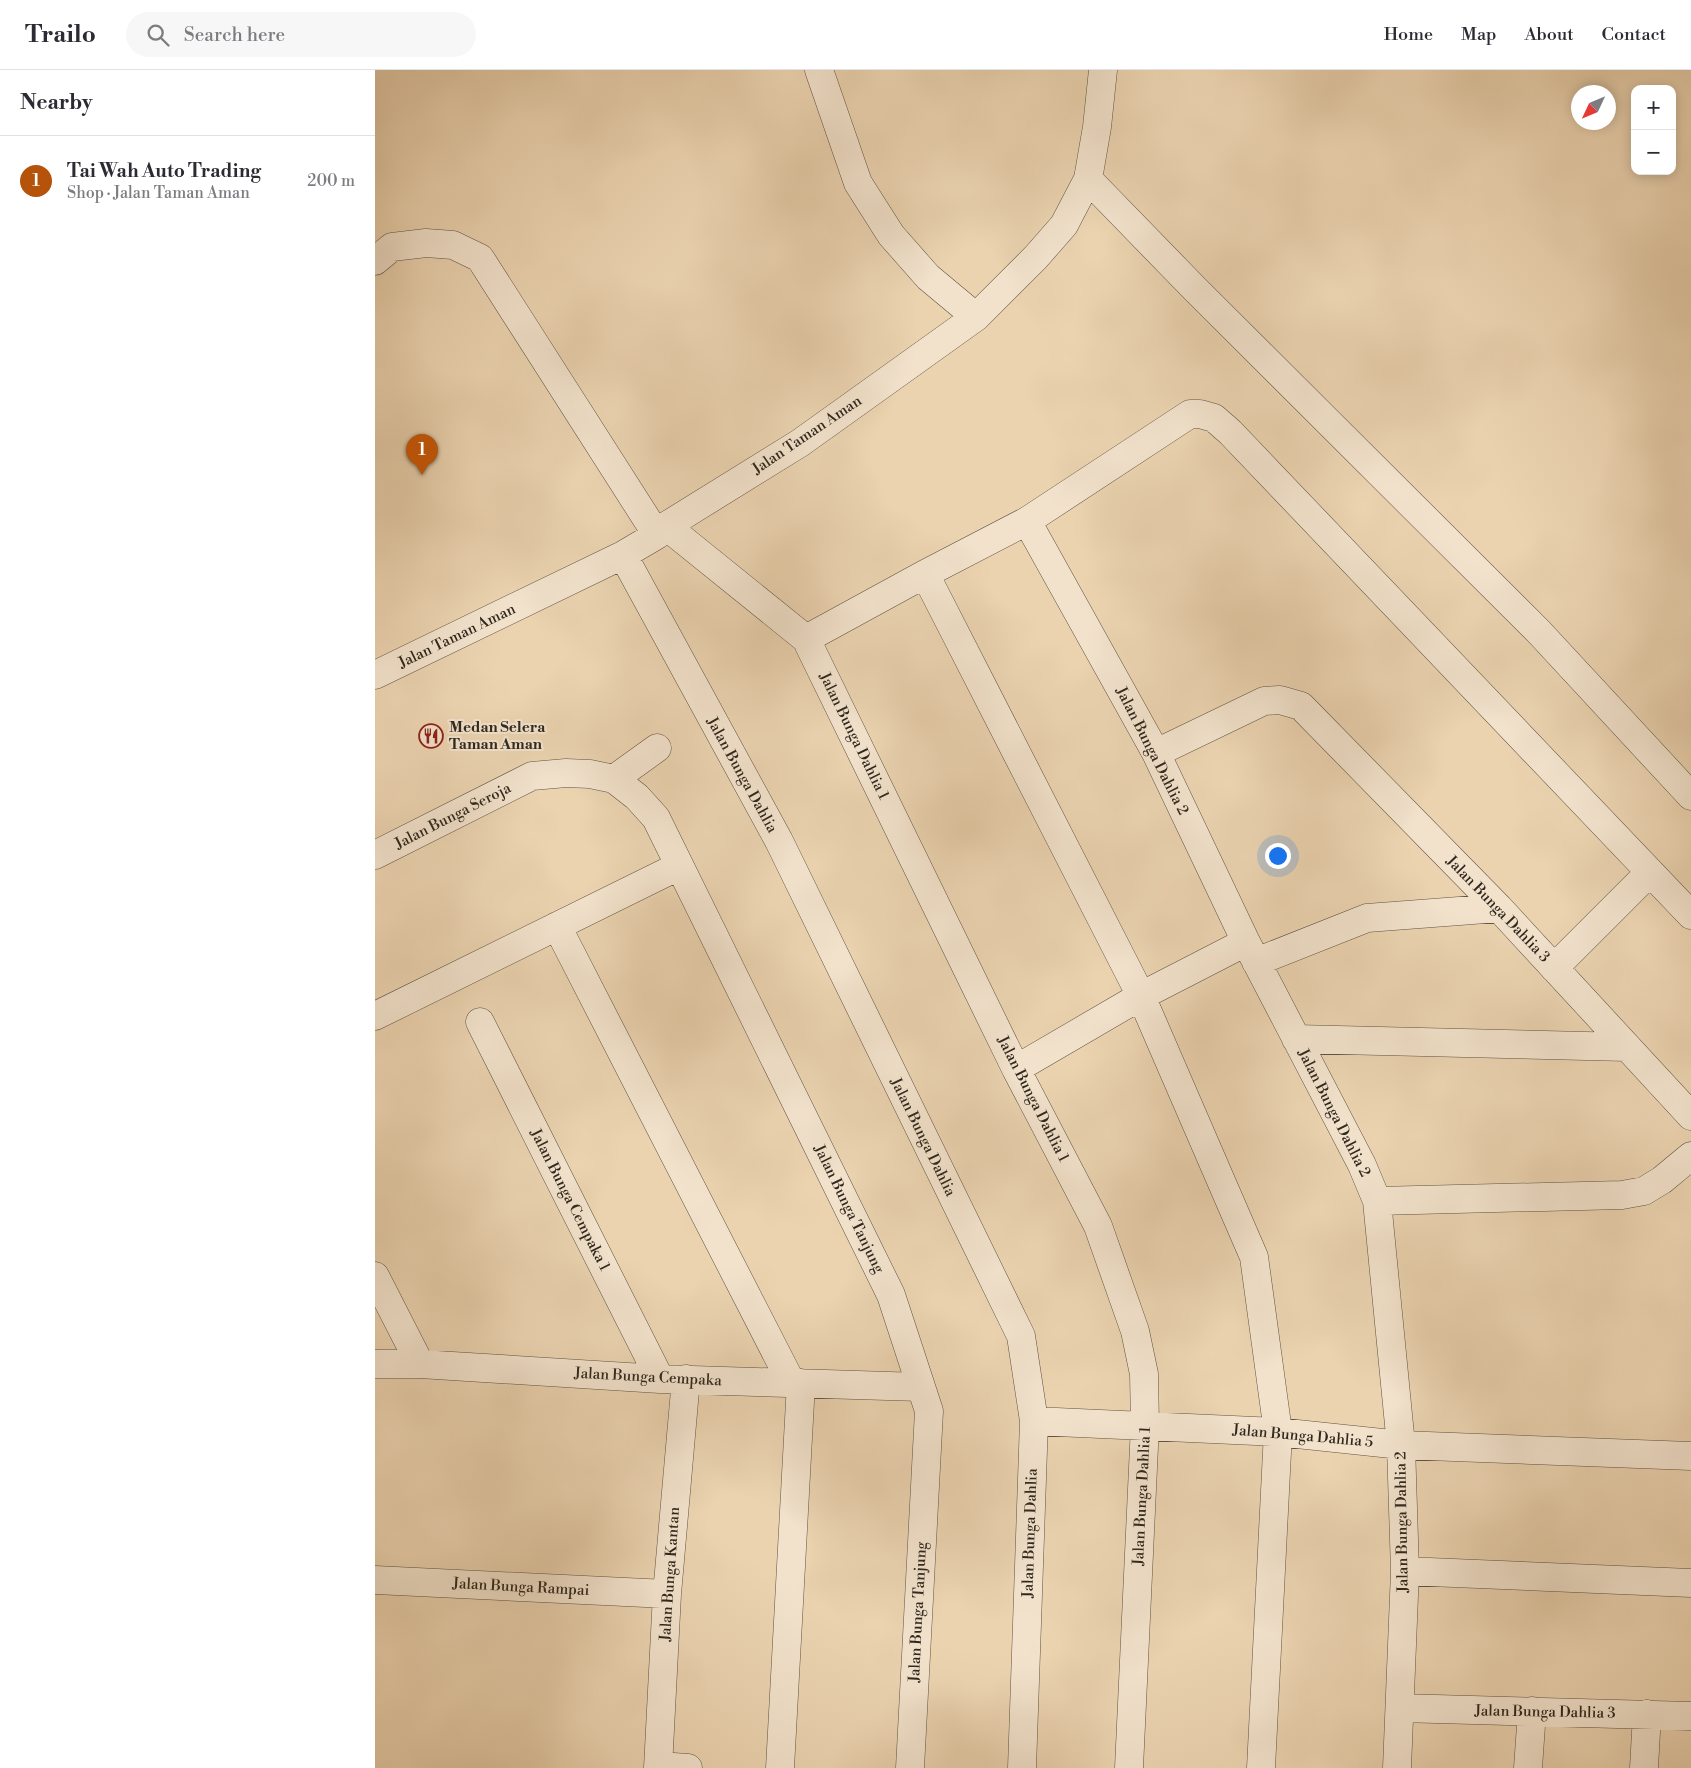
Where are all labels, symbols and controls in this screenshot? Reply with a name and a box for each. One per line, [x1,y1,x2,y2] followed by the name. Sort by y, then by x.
[126,12,476,57] search box
[25,20,96,50] text: Trailo
[144,21,172,49] icon: search
[184,23,285,47] text: Search here
[1384,23,1433,46] text: Home
[1461,23,1497,46] text: Map
[1525,23,1574,46] text: About
[1602,23,1666,46] text: Contact
[1571,85,1616,130] north arrow
[1631,85,1676,175] map controls
[1631,85,1676,130] button: +
[20,90,93,116] text: Nearby
[1631,130,1676,175] button: −
[67,159,261,183] text: Tai Wah Auto Trading
[32,171,40,191] text: 1
[307,171,355,191] text: 200 m
[67,183,250,203] text: Shop · Jalan Taman Aman
[748,391,865,479] street label: Jalan Taman Aman
[406,434,438,475] pin: 1
[394,599,519,673] street label: Jalan Taman Aman
[815,668,893,803] street label: Jalan Bunga Dahlia 1
[1111,683,1193,818] street label: Jalan Bunga Dahlia 2
[702,713,782,837] street label: Jalan Bunga Dahlia
[449,718,546,754] place label: Medan Selera Taman Aman
[418,723,444,749] restaurant icon: Medan Selera Taman Aman
[391,778,515,854] street label: Jalan Bunga Seroja
[1265,843,1291,869] your location
[1441,851,1554,966] street label: Jalan Bunga Dahlia 3
[992,1032,1073,1166] street label: Jalan Bunga Dahlia 1
[1293,1045,1375,1180] street label: Jalan Bunga Dahlia 2
[886,1074,960,1200] street label: Jalan Bunga Dahlia
[525,1125,614,1275] street label: Jalan Bunga Cempaka 1
[809,1141,889,1277] street label: Jalan Bunga Tanjung
[573,1364,723,1390] street label: Jalan Bunga Cempaka
[1231,1420,1374,1452] street label: Jalan Bunga Dahlia 5
[1129,1425,1155,1567] street label: Jalan Bunga Dahlia 1
[1391,1451,1413,1594] street label: Jalan Bunga Dahlia 2
[1018,1467,1042,1599] street label: Jalan Bunga Dahlia
[656,1506,684,1643] street label: Jalan Bunga Kantan
[905,1541,931,1684] street label: Jalan Bunga Tanjung
[451,1574,590,1600] street label: Jalan Bunga Rampai
[1473,1701,1616,1723] street label: Jalan Bunga Dahlia 3

